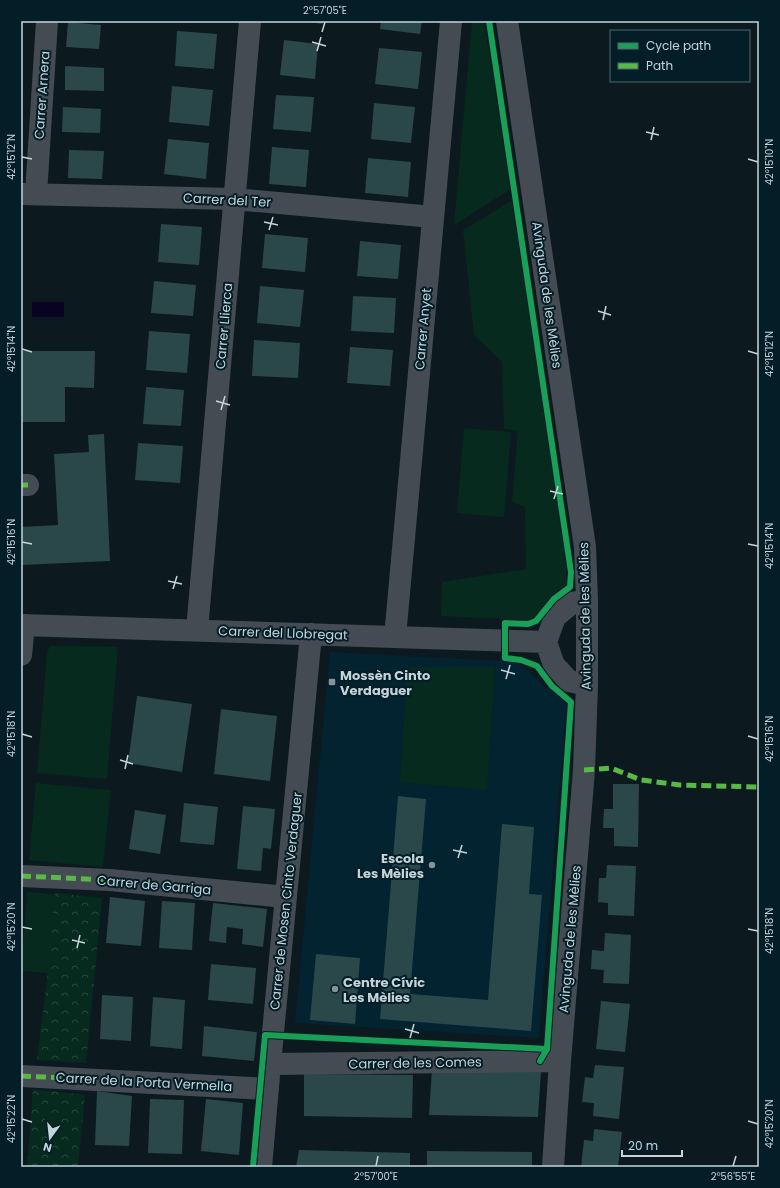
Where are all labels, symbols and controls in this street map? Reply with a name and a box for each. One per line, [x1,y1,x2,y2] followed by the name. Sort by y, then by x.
[303,3,347,18] text: 2°57'05"E
[610,30,750,82] legend
[646,37,711,54] text: Cycle path
[29,50,55,140] street label: Carrer Arnera
[646,57,673,74] text: Path
[4,134,19,180] text: 42°15'12"N
[762,139,777,185] text: 42°15'10"N
[182,188,272,212] street label: Carrer del Ter
[527,220,567,370] street label: Avinguda de les Mèlies
[211,282,237,370] street label: Carrer Llierca
[410,287,436,371] street label: Carrer Anyet
[4,326,19,372] text: 42°15'14"N
[762,331,777,377] text: 42°15'12"N
[4,519,19,565] text: 42°15'16"N
[762,523,777,569] text: 42°15'14"N
[574,542,596,690] street label: Avinguda de les Mèlies
[218,621,348,645] street label: Carrer del Llobregat
[340,666,430,700] place label: Mossèn Cinto Verdaguer
[327,677,337,687] marker: Mossèn Cinto Verdaguer
[4,711,19,757] text: 42°15'18"N
[762,716,777,762] text: 42°15'16"N
[265,791,307,1011] street label: Carrer de Mosen Cinto Verdaguer
[357,849,424,883] place label: Escola Les Mèlies
[427,860,437,870] marker: Escola Les Mèlies
[554,864,586,1014] street label: Avinguda de les Mèlies
[96,871,212,899] street label: Carrer de Garriga
[4,902,19,952] text: 42°15'20"N
[762,908,777,954] text: 42°15'18"N
[343,973,425,1007] place label: Centre Cívic Les Mèlies
[330,984,340,994] marker: Centre Cívic Les Mèlies
[348,1052,482,1074] street label: Carrer de les Comes
[55,1068,233,1096] street label: Carrer de la Porta Vermella
[4,1095,19,1143] text: 42°15'22"N
[762,1099,777,1149] text: 42°15'20"N
[30,1118,70,1158] north arrow
[622,1132,682,1158] scale bar
[628,1137,658,1154] text: 20 m
[41,1139,53,1156] text: N
[354,1169,398,1184] text: 2°57'00"E
[711,1169,755,1184] text: 2°56'55"E

